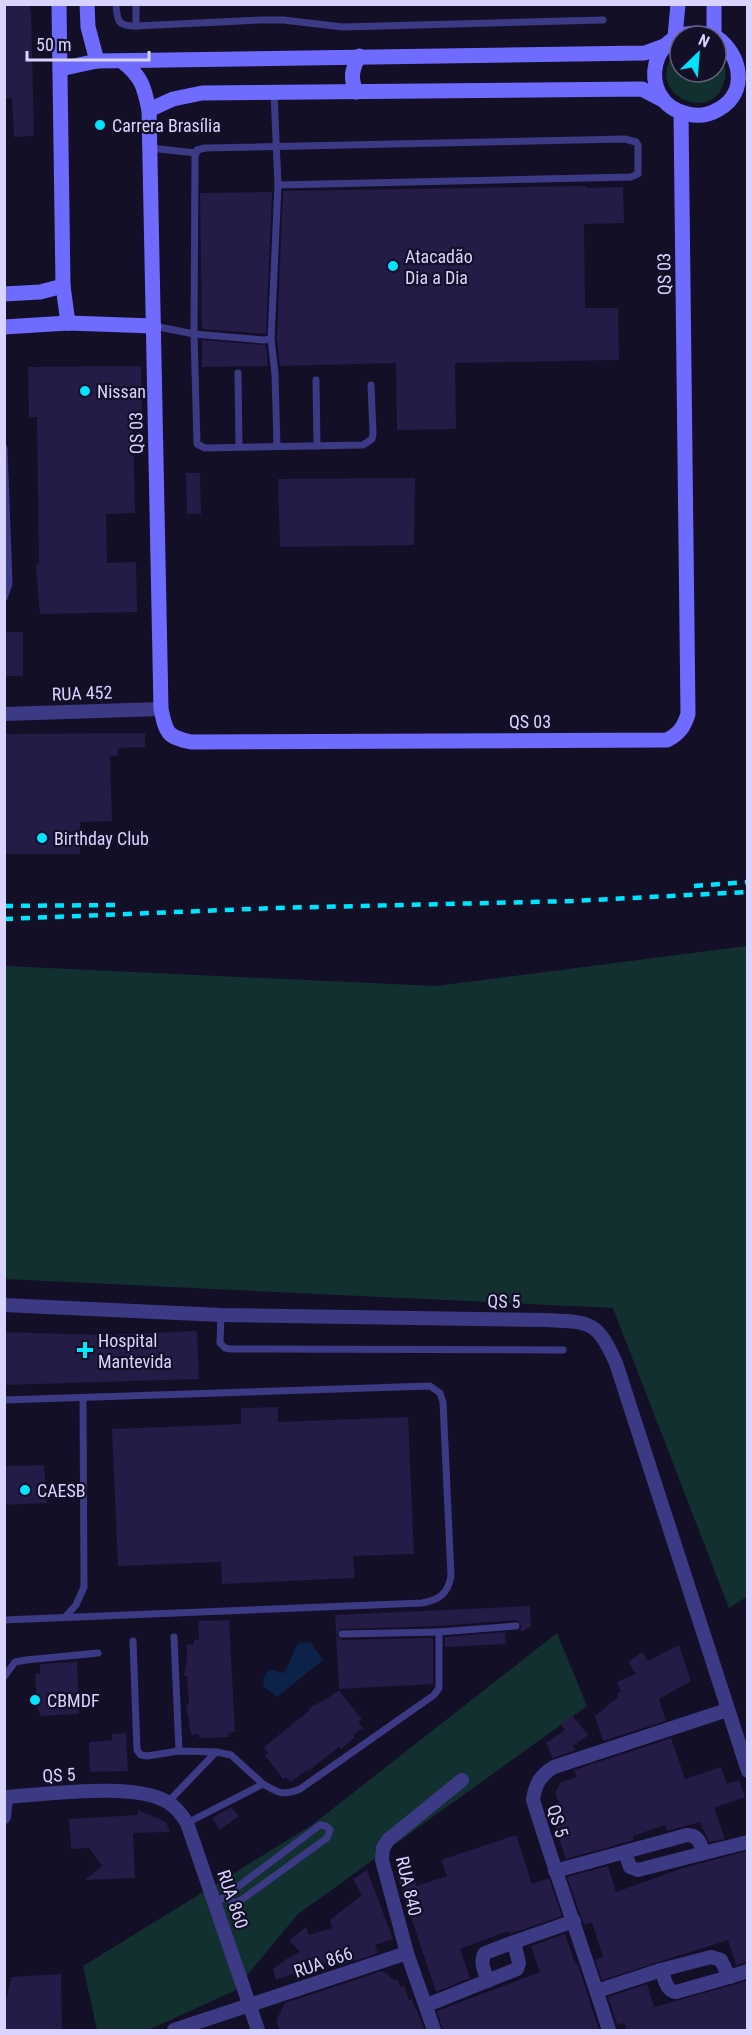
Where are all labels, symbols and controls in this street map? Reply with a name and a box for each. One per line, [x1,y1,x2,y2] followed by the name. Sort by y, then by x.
[27,24,148,62] scale bar
[668,24,728,84] north arrow
[696,30,713,52] text: N
[36,34,71,55] text: 50 m
[112,115,221,136] place label: Carrera Brasília
[93,118,107,132] marker: Carrera Brasília
[405,246,473,288] place label: Atacadão Dia a Dia
[653,253,675,295] street label: QS 03
[386,259,400,273] marker: Atacadão Dia a Dia
[97,381,146,402] place label: Nissan
[78,384,92,398] marker: Nissan
[125,412,147,454] street label: QS 03
[51,681,113,705] street label: RUA 452
[509,711,551,732] street label: QS 03
[54,828,149,849] place label: Birthday Club
[35,831,49,845] marker: Birthday Club
[487,1290,521,1312] street label: QS 5
[98,1330,172,1372] place label: Hospital Mantevida
[76,1341,94,1359] marker: Hospital Mantevida
[37,1480,86,1501] place label: CAESB
[18,1483,32,1497] marker: CAESB
[47,1690,100,1711] place label: CBMDF
[28,1693,42,1707] marker: CBMDF
[42,1764,76,1786] street label: QS 5
[543,1802,573,1840] street label: QS 5
[392,1854,426,1918] street label: RUA 840
[213,1867,253,1931] street label: RUA 860
[291,1942,355,1982] street label: RUA 866

